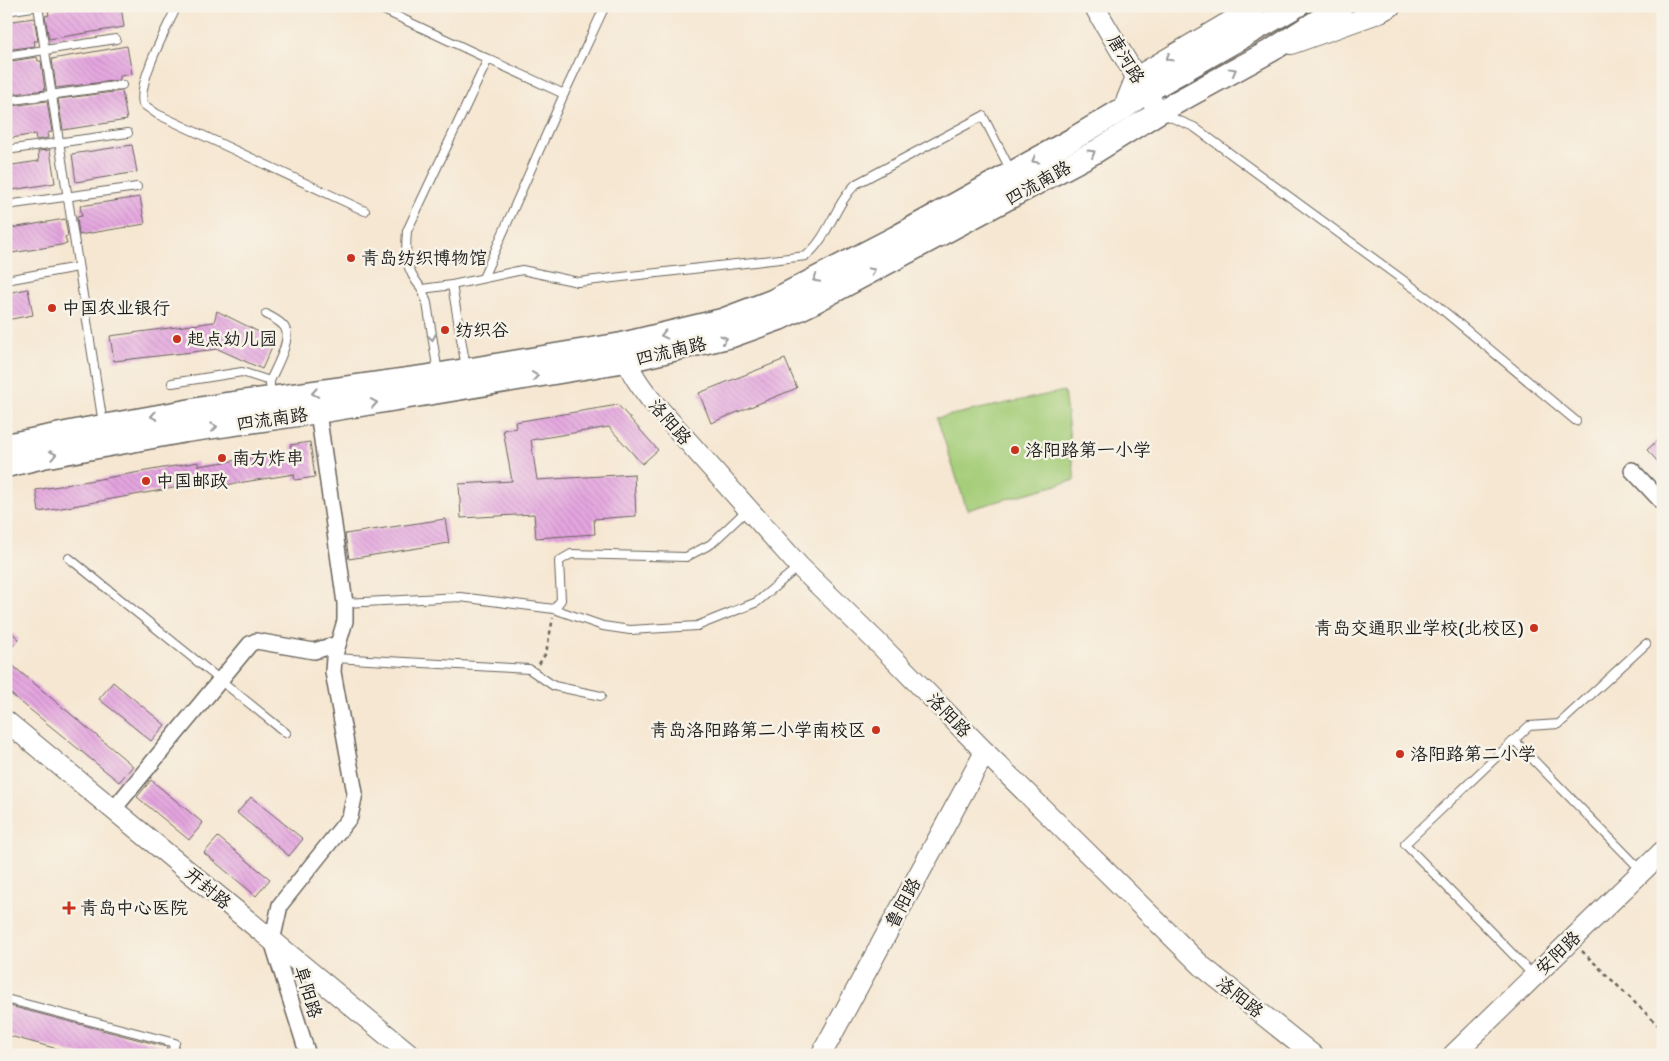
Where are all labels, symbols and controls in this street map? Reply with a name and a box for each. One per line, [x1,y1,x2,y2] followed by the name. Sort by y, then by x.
[1103,30,1149,88] street label: 唐河路
[1165,52,1174,62] one-way arrow
[1227,68,1236,78] one-way arrow
[1087,149,1096,159] one-way arrow
[1032,153,1041,163] one-way arrow
[1001,156,1075,210] street label: 四流南路
[361,247,487,269] place label: 青岛纺织博物馆
[345,252,357,264] marker: 青岛纺织博物馆
[867,267,876,277] one-way arrow
[812,273,821,283] one-way arrow
[62,297,170,319] place label: 中国农业银行
[46,302,58,314] marker: 中国农业银行
[455,319,509,341] place label: 纺织谷
[439,324,451,336] marker: 纺织谷
[187,328,277,350] place label: 起点幼儿园
[659,329,668,340] one-way arrow
[633,332,709,370] street label: 四流南路
[171,333,183,345] marker: 起点幼儿园
[426,333,437,341] one-way arrow
[720,334,728,344] one-way arrow
[530,372,539,382] one-way arrow
[310,387,319,397] one-way arrow
[644,394,696,450] street label: 洛阳路
[370,398,379,408] one-way arrow
[235,403,309,435] street label: 四流南路
[150,411,158,421] one-way arrow
[210,422,218,433] one-way arrow
[1025,439,1151,461] place label: 洛阳路第一小学
[1009,444,1021,456] marker: 洛阳路第一小学
[232,447,304,469] place label: 南方炸串
[49,450,58,460] one-way arrow
[216,452,228,464] marker: 南方炸串
[156,470,228,492] place label: 中国邮政
[140,475,152,487] marker: 中国邮政
[1314,617,1524,639] place label: 青岛交通职业学校(北校区)
[1528,622,1540,634] marker: 青岛交通职业学校(北校区)
[922,688,976,742] street label: 洛阳路
[650,719,866,741] place label: 青岛洛阳路第二小学南校区
[870,724,882,736] marker: 青岛洛阳路第二小学南校区
[1410,743,1536,765] place label: 洛阳路第二小学
[1394,748,1406,760] marker: 洛阳路第二小学
[180,862,236,914] street label: 开封路
[881,874,925,932] street label: 鲁阳路
[80,897,188,919] place label: 青岛中心医院
[62,901,76,915] marker: 青岛中心医院
[1531,926,1585,980] street label: 安阳路
[290,963,326,1021] street label: 阜阳路
[1212,971,1268,1023] street label: 洛阳路

